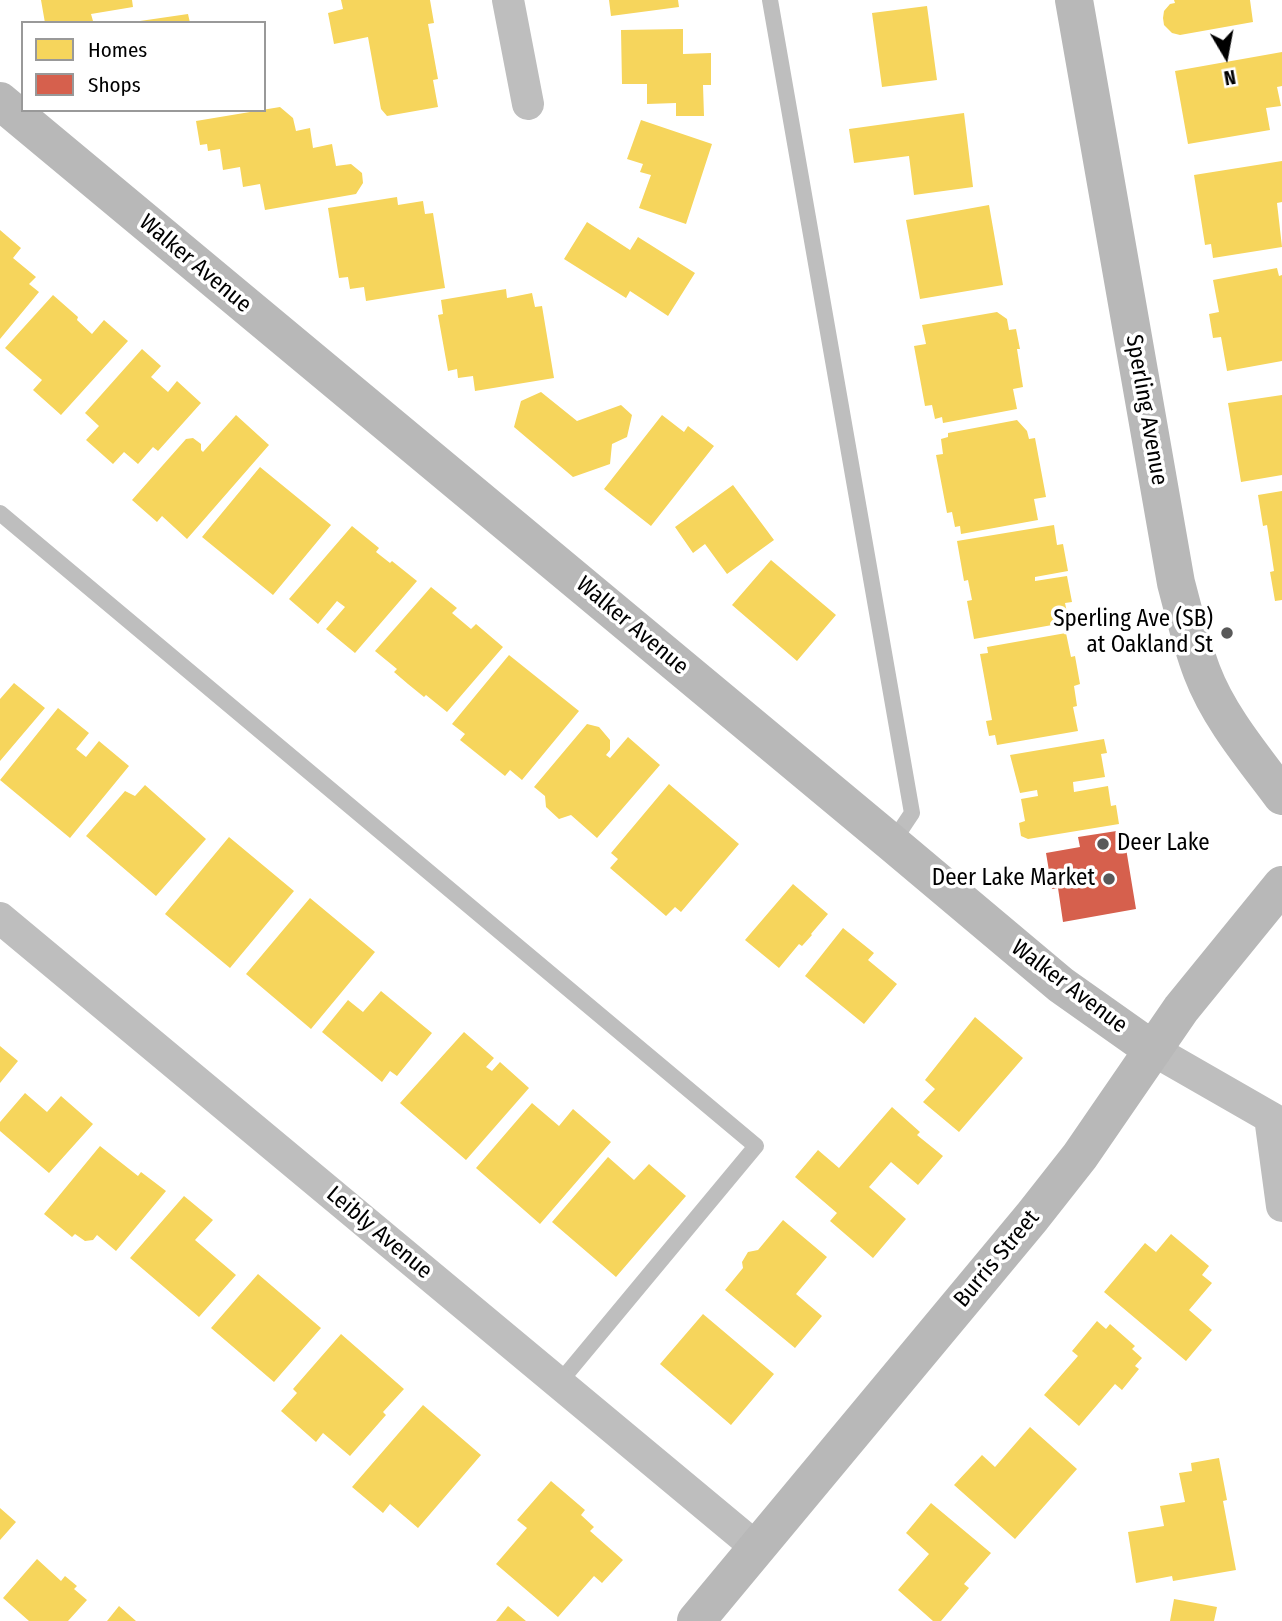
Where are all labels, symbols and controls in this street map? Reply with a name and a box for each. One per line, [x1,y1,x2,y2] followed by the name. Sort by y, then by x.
[21,21,266,112] legend
[1191,21,1261,91] north arrow
[88,37,147,63] text: Homes
[1222,65,1237,89] text: N
[88,72,141,98] text: Shops
[133,209,257,319] street label: Walker Avenue
[1119,333,1173,487] street label: Sperling Avenue
[570,571,694,681] street label: Walker Avenue
[1053,606,1213,660] place label: Sperling Ave (SB) at Oakland St
[1219,625,1235,641] marker: Sperling Ave (SB) at Oakland St
[1117,830,1210,858] place label: Deer Lake
[1095,836,1111,852] marker: Deer Lake
[932,865,1095,893] place label: Deer Lake Market
[1101,871,1117,887] marker: Deer Lake Market
[1006,934,1132,1040] street label: Walker Avenue
[320,1181,438,1285] street label: Leibly Avenue
[948,1205,1046,1313] street label: Burris Street

